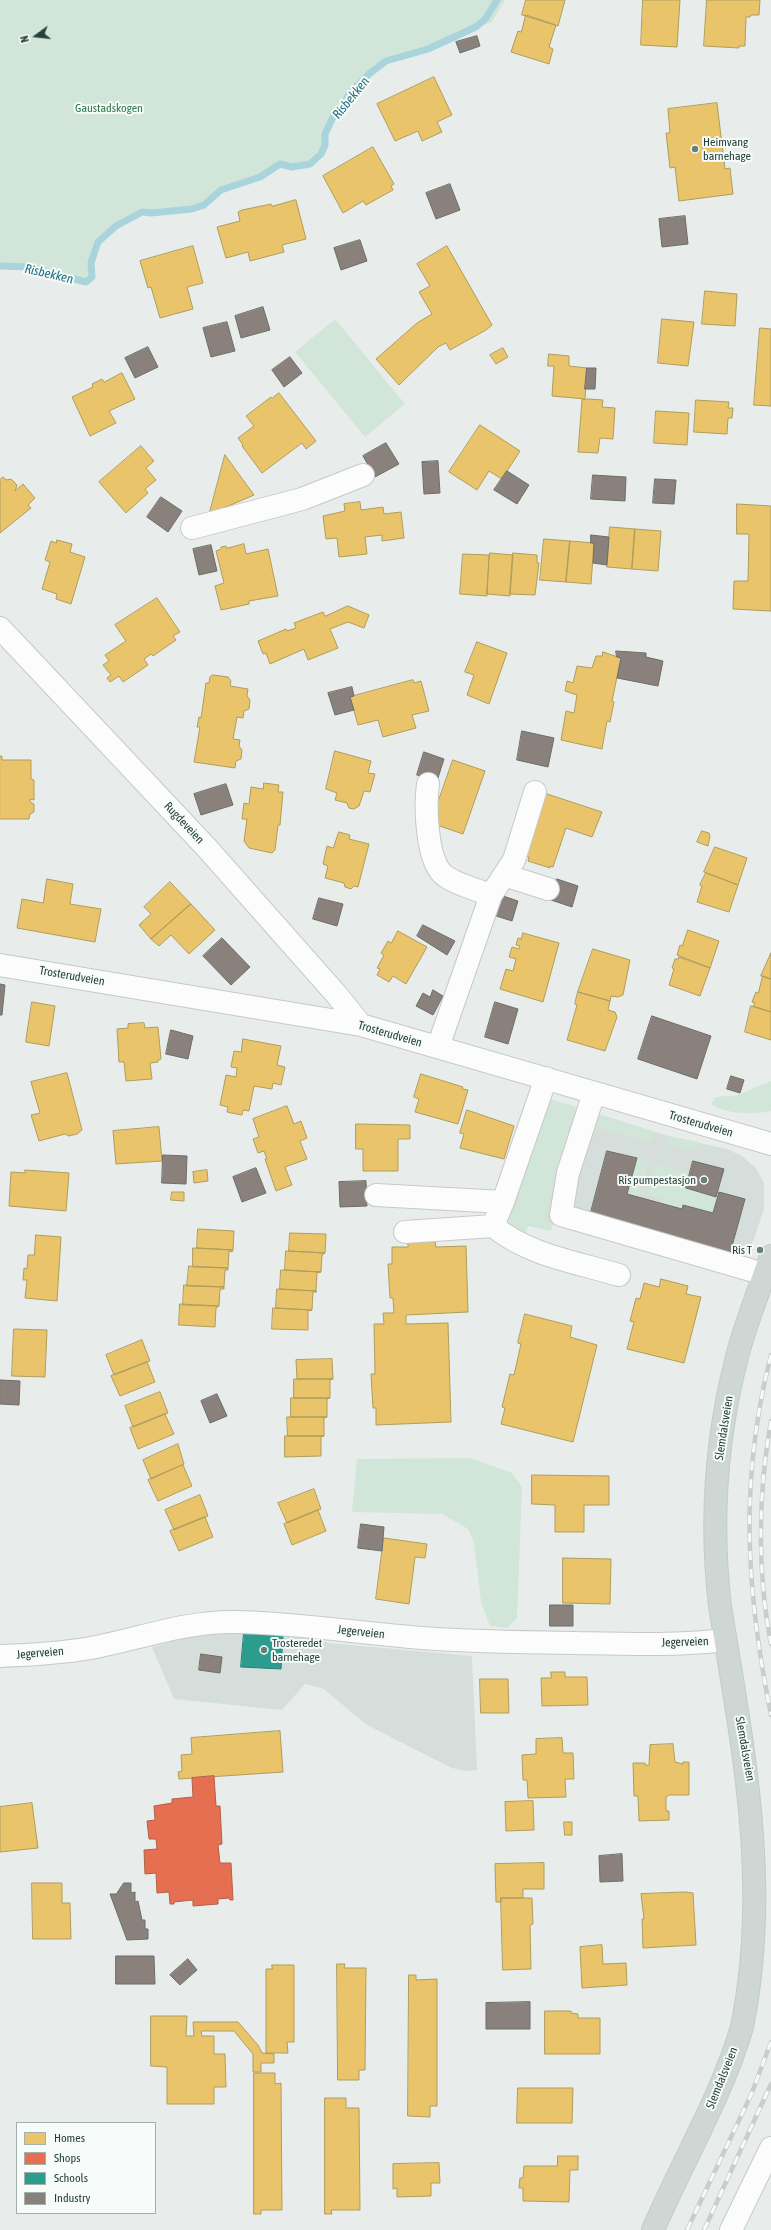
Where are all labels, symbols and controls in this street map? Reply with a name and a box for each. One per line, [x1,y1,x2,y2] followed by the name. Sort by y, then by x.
[16,16,56,56] north arrow
[18,34,31,44] text: N
[329,74,373,122] water label: Risbekken
[75,101,143,115] park label: Gaustadskogen
[703,135,751,163] place label: Heimvang barnehage
[690,144,700,154] marker: Heimvang barnehage
[23,261,75,287] water label: Risbekken
[161,799,207,847] street label: Rugdeveien
[38,963,106,989] street label: Trosterudveien
[356,1018,424,1050] street label: Trosterudveien
[667,1108,735,1140] street label: Trosterudveien
[618,1173,696,1187] place label: Ris pumpestasjon
[699,1175,709,1185] marker: Ris pumpestasjon
[732,1243,752,1257] place label: Ris T
[755,1245,765,1255] marker: Ris T
[712,1395,736,1461] street label: Slemdalsveien
[337,1622,385,1642] street label: Jegerveien
[661,1634,709,1650] street label: Jegerveien
[272,1636,322,1664] place label: Trosteredet barnehage
[16,1644,64,1662] street label: Jegerveien
[259,1645,269,1655] marker: Trosteredet barnehage
[732,1716,758,1782] street label: Slemdalsveien
[703,2045,741,2111] street label: Slemdalsveien
[16,2122,156,2214] legend
[54,2131,85,2145] text: Homes
[54,2151,80,2165] text: Shops
[54,2171,88,2185] text: Schools
[54,2191,91,2205] text: Industry

